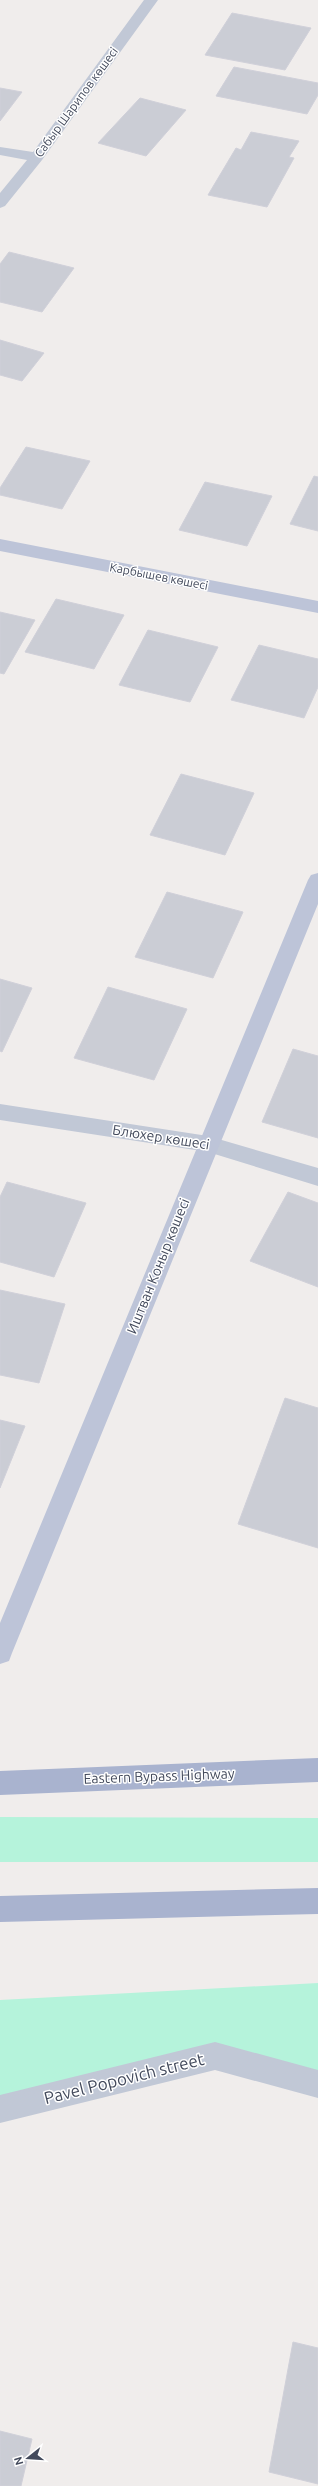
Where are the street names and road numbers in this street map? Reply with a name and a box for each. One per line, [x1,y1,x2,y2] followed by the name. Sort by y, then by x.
[32,45,120,159] street label: Сабыр Шарипов көшесі
[109,560,209,592] street label: Карбышев көшесі
[111,1121,211,1153] street label: Блюхер көшесі
[124,1196,192,1336] street label: Иштван Коныр көшесі
[83,1765,235,1787] street label: Eastern Bypass Highway
[42,2049,206,2107] street label: Pavel Popovich street

